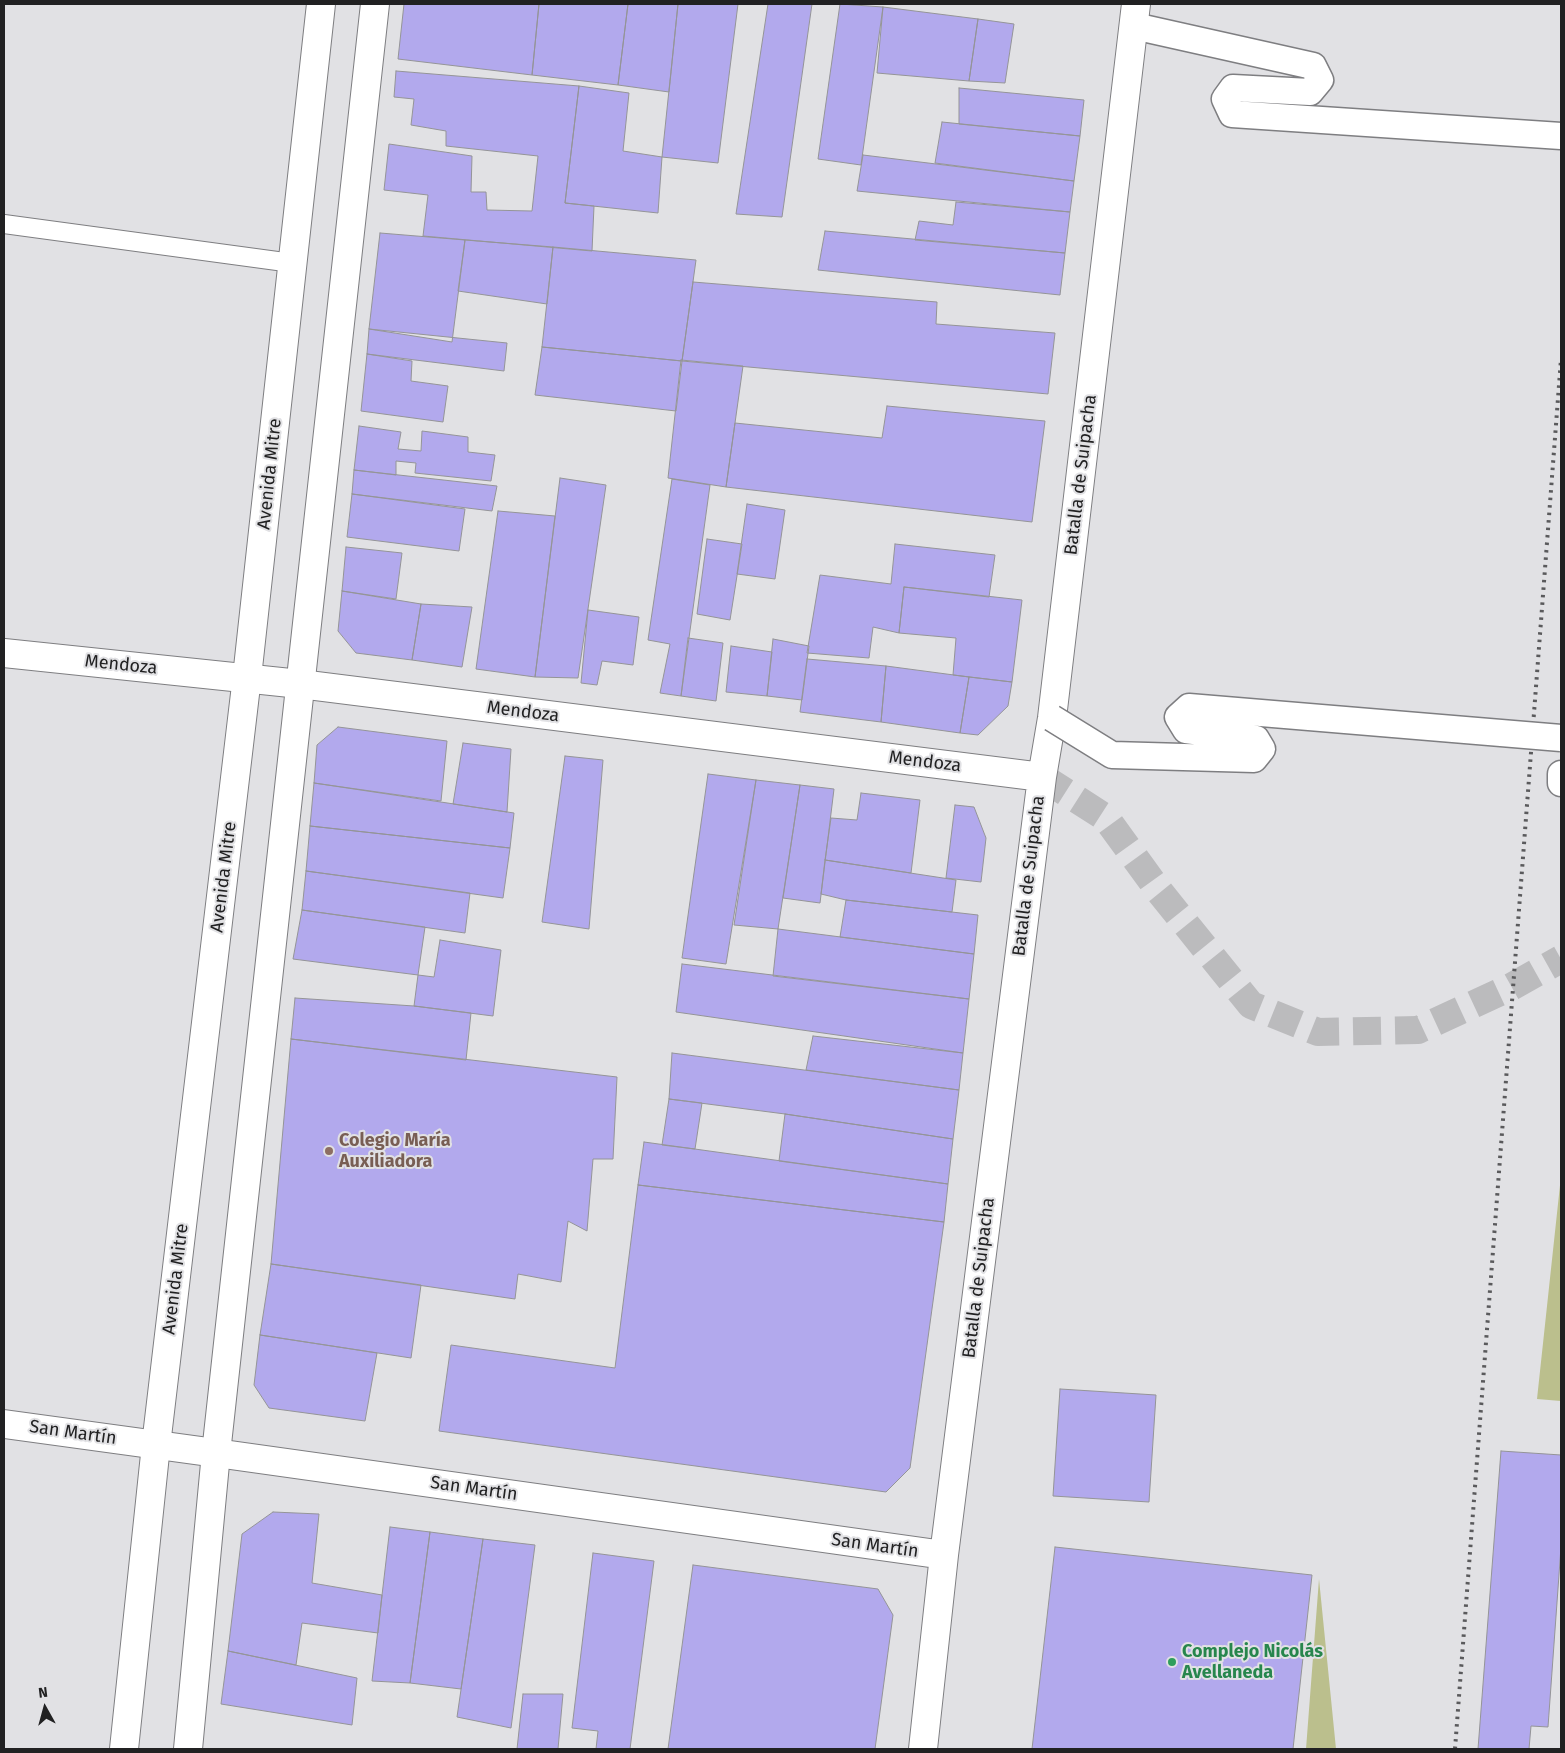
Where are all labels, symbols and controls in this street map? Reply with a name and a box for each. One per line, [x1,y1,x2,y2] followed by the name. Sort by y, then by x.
[1060,393,1102,557] street label: Batalla de Suipacha
[253,417,287,531] street label: Avenida Mitre
[84,650,158,680] street label: Mendoza
[486,697,560,727] street label: Mendoza
[888,747,962,777] street label: Mendoza
[1008,794,1050,958] street label: Batalla de Suipacha
[206,820,242,934] street label: Avenida Mitre
[339,1130,451,1172] place label: Colegio María Auxiliadora
[323,1145,335,1157] marker: Colegio María Auxiliadora
[958,1196,1000,1360] street label: Batalla de Suipacha
[158,1222,194,1336] street label: Avenida Mitre
[28,1416,118,1450] street label: San Martín
[429,1472,519,1506] street label: San Martín
[830,1529,920,1563] street label: San Martín
[1182,1641,1323,1684] place label: Complejo Nicolás Avellaneda
[1166,1656,1178,1668] marker: Complejo Nicolás Avellaneda
[20,1683,70,1733] north arrow
[37,1684,49,1702] text: N

